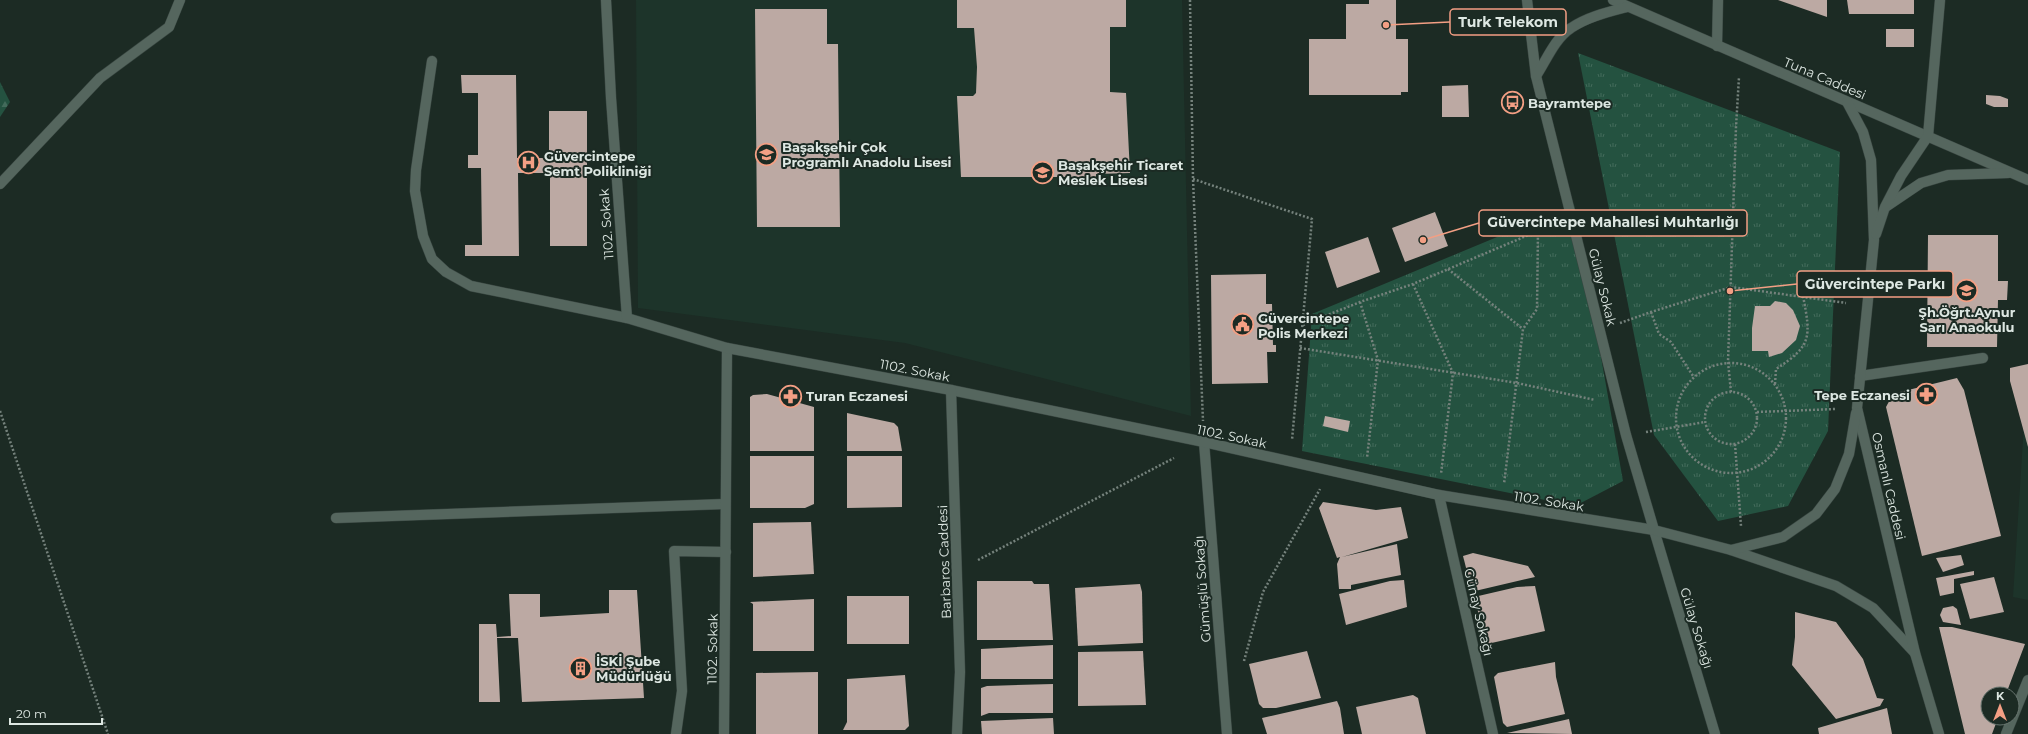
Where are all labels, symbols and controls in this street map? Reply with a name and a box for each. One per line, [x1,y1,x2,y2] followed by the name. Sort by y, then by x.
[1450,9,1566,35] callout: Turk Telekom
[1458,13,1558,31] text: Turk Telekom
[1781,53,1869,103] street label: Tuna Caddesi
[1499,90,1525,116] bus stop icon: Bayramtepe
[1528,95,1611,111] place label: Bayramtepe
[782,139,952,170] place label: Başakşehir Çok Programlı Anadolu Lisesi
[754,141,780,167] school or university icon: Başakşehir Çok Programlı Anadolu Lisesi
[544,148,652,179] place label: Güvercintepe Semt Polikliniği
[515,150,541,176] hospital icon: Güvercintepe Semt Polikliniği
[1058,157,1184,188] place label: Başakşehir Ticaret Meslek Lisesi
[1029,159,1055,185] school or university icon: Başakşehir Ticaret Meslek Lisesi
[596,188,616,260] street label: 1102. Sokak
[1479,210,1747,236] callout: Güvercintepe Mahallesi Muhtarlığı
[1487,213,1739,231] text: Güvercintepe Mahallesi Muhtarlığı
[1586,247,1620,328] street label: Gülay Sokak
[1797,271,1953,297] callout: Güvercintepe Parkı
[1805,275,1945,293] text: Güvercintepe Parkı
[1954,277,1980,303] school or university icon: Şh.Öğrt.Aynur Sarı Anaokulu
[1919,304,2016,335] place label: Şh.Öğrt.Aynur Sarı Anaokulu
[1258,310,1350,341] place label: Güvercintepe Polis Merkezi
[1229,312,1255,338] public building icon: Güvercintepe Polis Merkezi
[879,355,952,385] street label: 1102. Sokak
[1913,382,1939,408] pharmacy icon: Tepe Eczanesi
[777,383,803,409] pharmacy icon: Turan Eczanesi
[1814,387,1910,403] place label: Tepe Eczanesi
[806,388,908,404] place label: Turan Eczanesi
[1196,421,1269,451] street label: 1102. Sokak
[1869,431,1909,541] street label: Osmanlı Caddesi
[1513,488,1585,514] street label: 1102. Sokak
[934,505,954,619] street label: Barbaros Caddesi
[1190,535,1214,643] street label: Gümüşlü Sokağı
[1461,567,1497,657] street label: Günay Sokağı
[1677,585,1717,671] street label: Gülay Sokağı
[703,613,721,685] street label: 1102. Sokak
[596,653,672,684] place label: İSKİ Şube Müdürlüğü
[568,655,594,681] building icon: İSKİ Şube Müdürlüğü
[1980,686,2020,726] north arrow
[1996,689,2005,703] text: K
[10,700,102,726] scale bar
[16,706,47,721] text: 20 m

